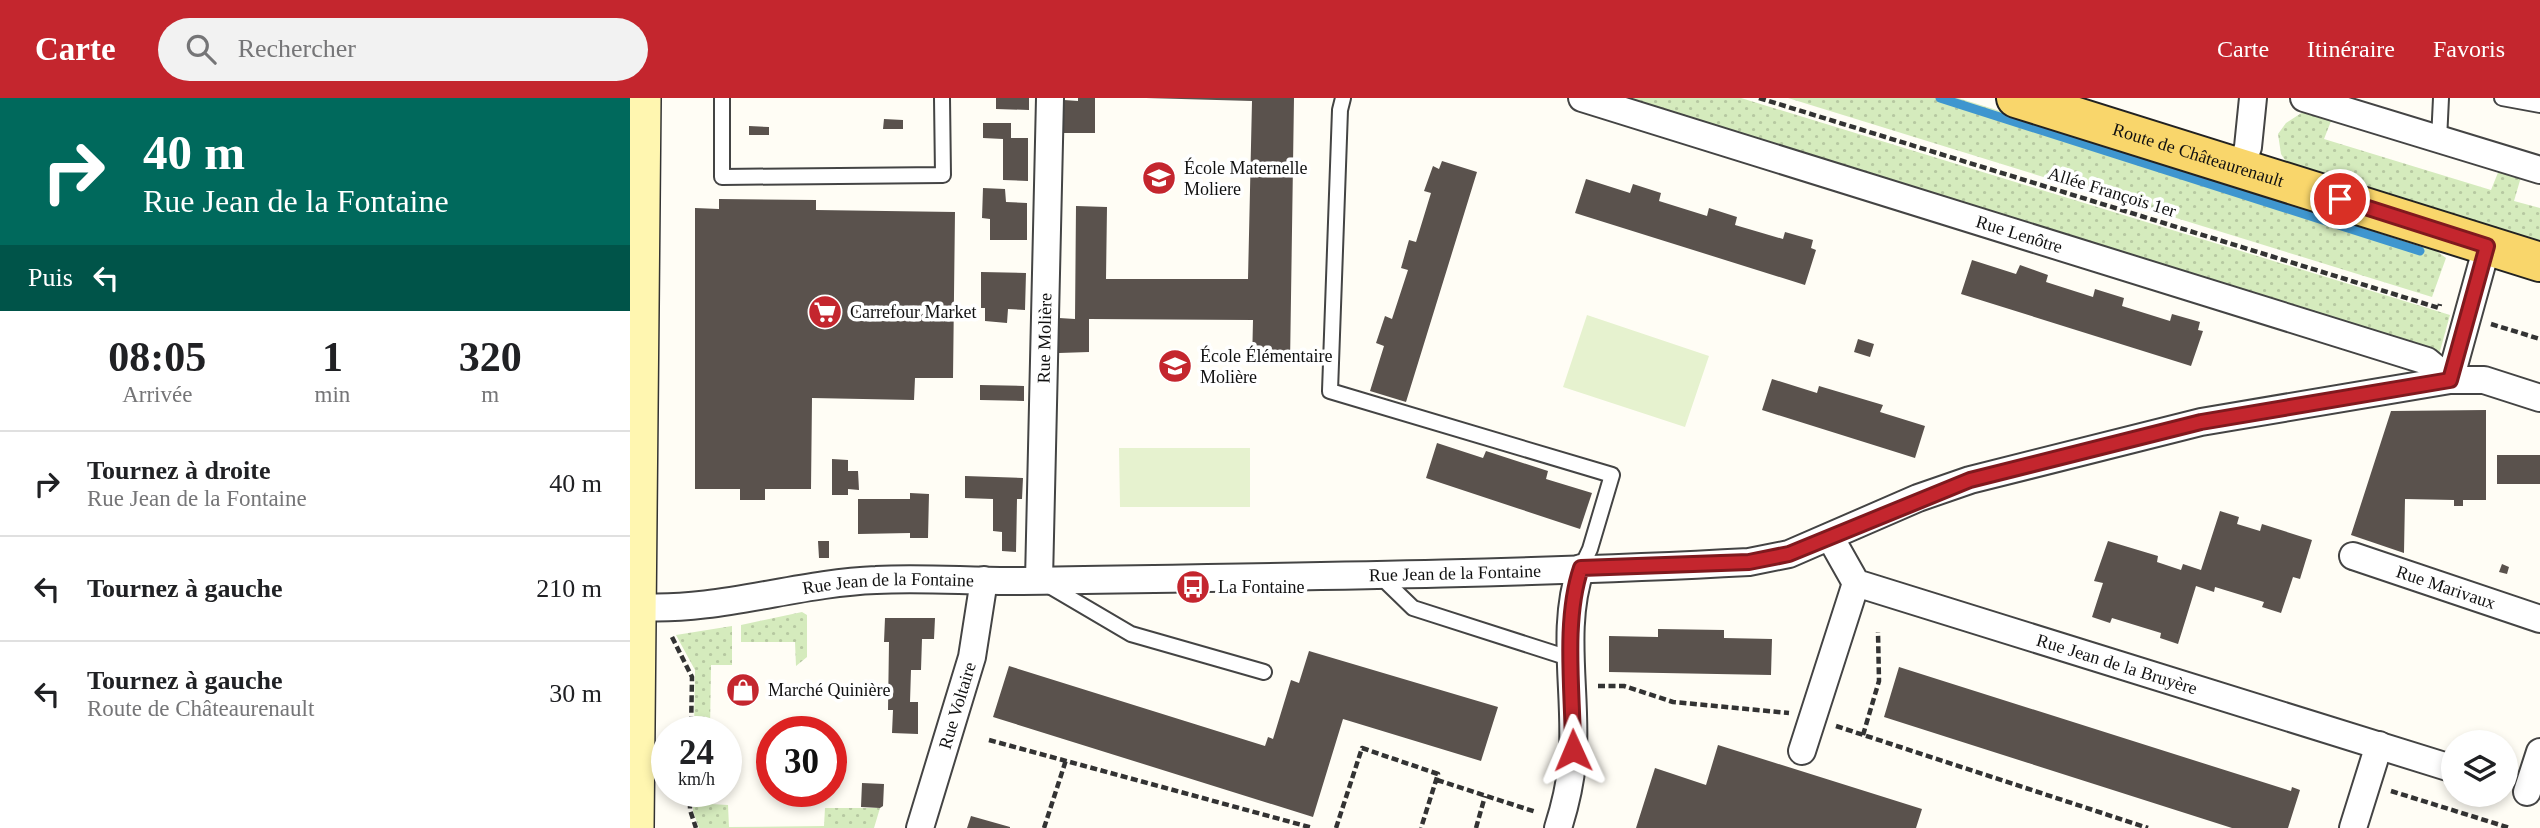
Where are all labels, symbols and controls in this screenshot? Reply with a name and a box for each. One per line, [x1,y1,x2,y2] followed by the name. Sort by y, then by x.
[158,18,648,81] search box
[182,30,220,68] icon: search
[35,31,116,67] text: Carte
[238,34,356,63] text: Rechercher
[2217,36,2269,62] text: Carte
[2307,36,2395,62] text: Itinéraire
[2433,36,2505,62] text: Favoris
[2110,119,2286,191] street label: Route de Châteaurenault
[143,125,245,180] text: 40 m
[28,126,119,217] icon: right
[1184,157,1307,199] place label: École Maternelle Moliere
[1140,159,1178,197] school or university icon: École Maternelle Moliere
[2046,163,2179,221] street label: Allée François 1er
[2310,169,2370,229] pin
[2321,180,2359,218] icon: arrive
[143,183,449,219] text: Rue Jean de la Fontaine
[1974,211,2065,257] street label: Rue Lenôtre
[87,259,125,297] icon: left
[28,263,73,292] text: Puis
[806,293,844,331] supermarket icon: Carrefour Market
[1033,293,1056,384] street label: Rue Molière
[850,302,976,322] place label: Carrefour Market
[108,334,206,380] text: 08:05
[322,334,343,380] text: 1
[459,334,522,380] text: 320
[1200,345,1332,387] place label: École Élémentaire Molière
[1156,347,1194,385] school or university icon: École Élémentaire Molière
[122,382,192,407] text: Arrivée
[315,382,350,407] text: min
[481,382,499,407] text: m
[87,456,270,485] text: Tournez à droite
[28,465,66,503] icon: right
[549,469,602,498] text: 40 m
[87,486,307,511] text: Rue Jean de la Fontaine
[1369,561,1541,585] street label: Rue Jean de la Fontaine
[2394,561,2498,613] street label: Rue Marivaux
[1174,568,1212,606] bus stop icon: La Fontaine
[801,569,974,598] street label: Rue Jean de la Fontaine
[28,570,66,608] icon: left
[87,574,283,603] text: Tournez à gauche
[536,574,602,603] text: 210 m
[1218,577,1304,597] place label: La Fontaine
[2034,630,2200,698] street label: Rue Jean de la Bruyère
[935,660,980,751] street label: Rue Voltaire
[87,666,283,695] text: Tournez à gauche
[724,671,762,709] shop icon: Marché Quinière
[28,675,66,713] icon: left
[549,679,602,708] text: 30 m
[768,680,890,700] place label: Marché Quinière
[87,696,314,721] text: Route de Châteaurenault
[1536,713,1610,787] position arrow
[756,716,847,807] speed limit sign: 30
[2441,730,2518,807] map controls
[2441,730,2518,807] button: layers
[679,733,714,772] text: 24
[678,769,715,789] text: km/h

